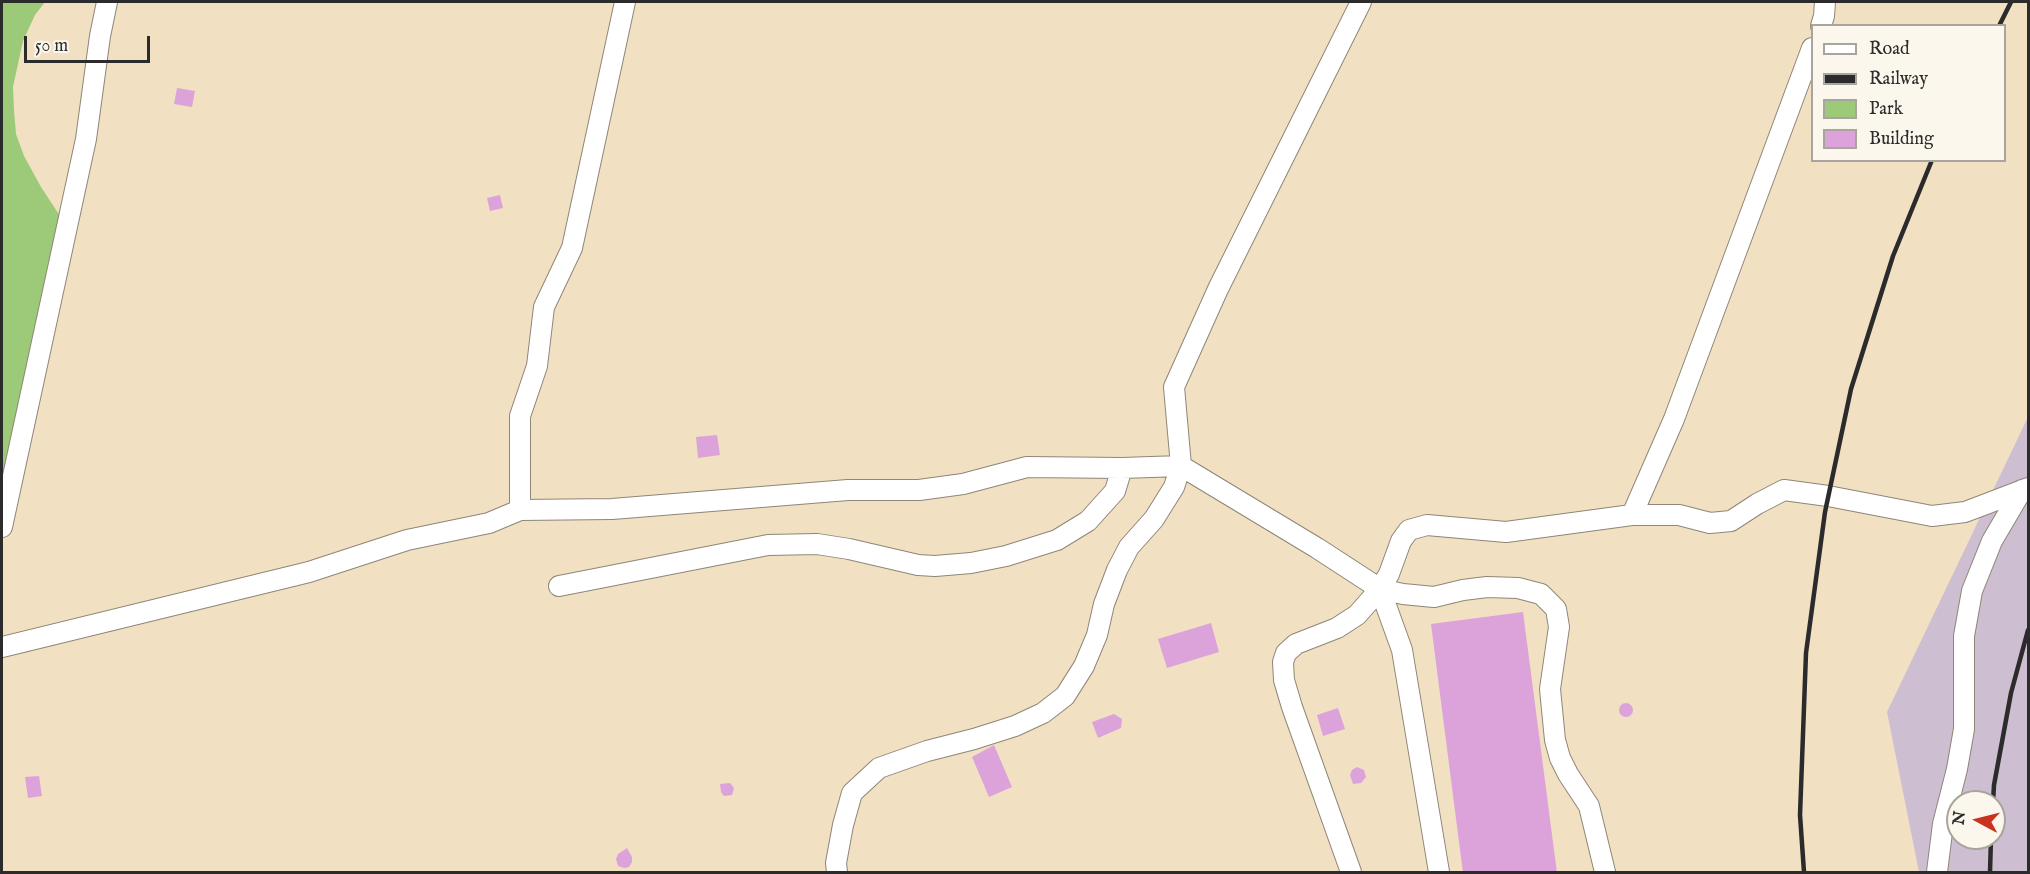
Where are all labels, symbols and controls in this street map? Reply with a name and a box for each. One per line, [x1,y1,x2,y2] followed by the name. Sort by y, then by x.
[27,24,153,62] scale bar
[1811,24,2006,162] legend
[35,35,68,58] text: 50 m
[1869,38,1910,61] text: Road
[1869,68,1928,91] text: Railway
[1869,98,1903,121] text: Park
[1869,128,1934,151] text: Building
[1946,790,2006,850] north arrow
[1949,810,1971,826] text: N

